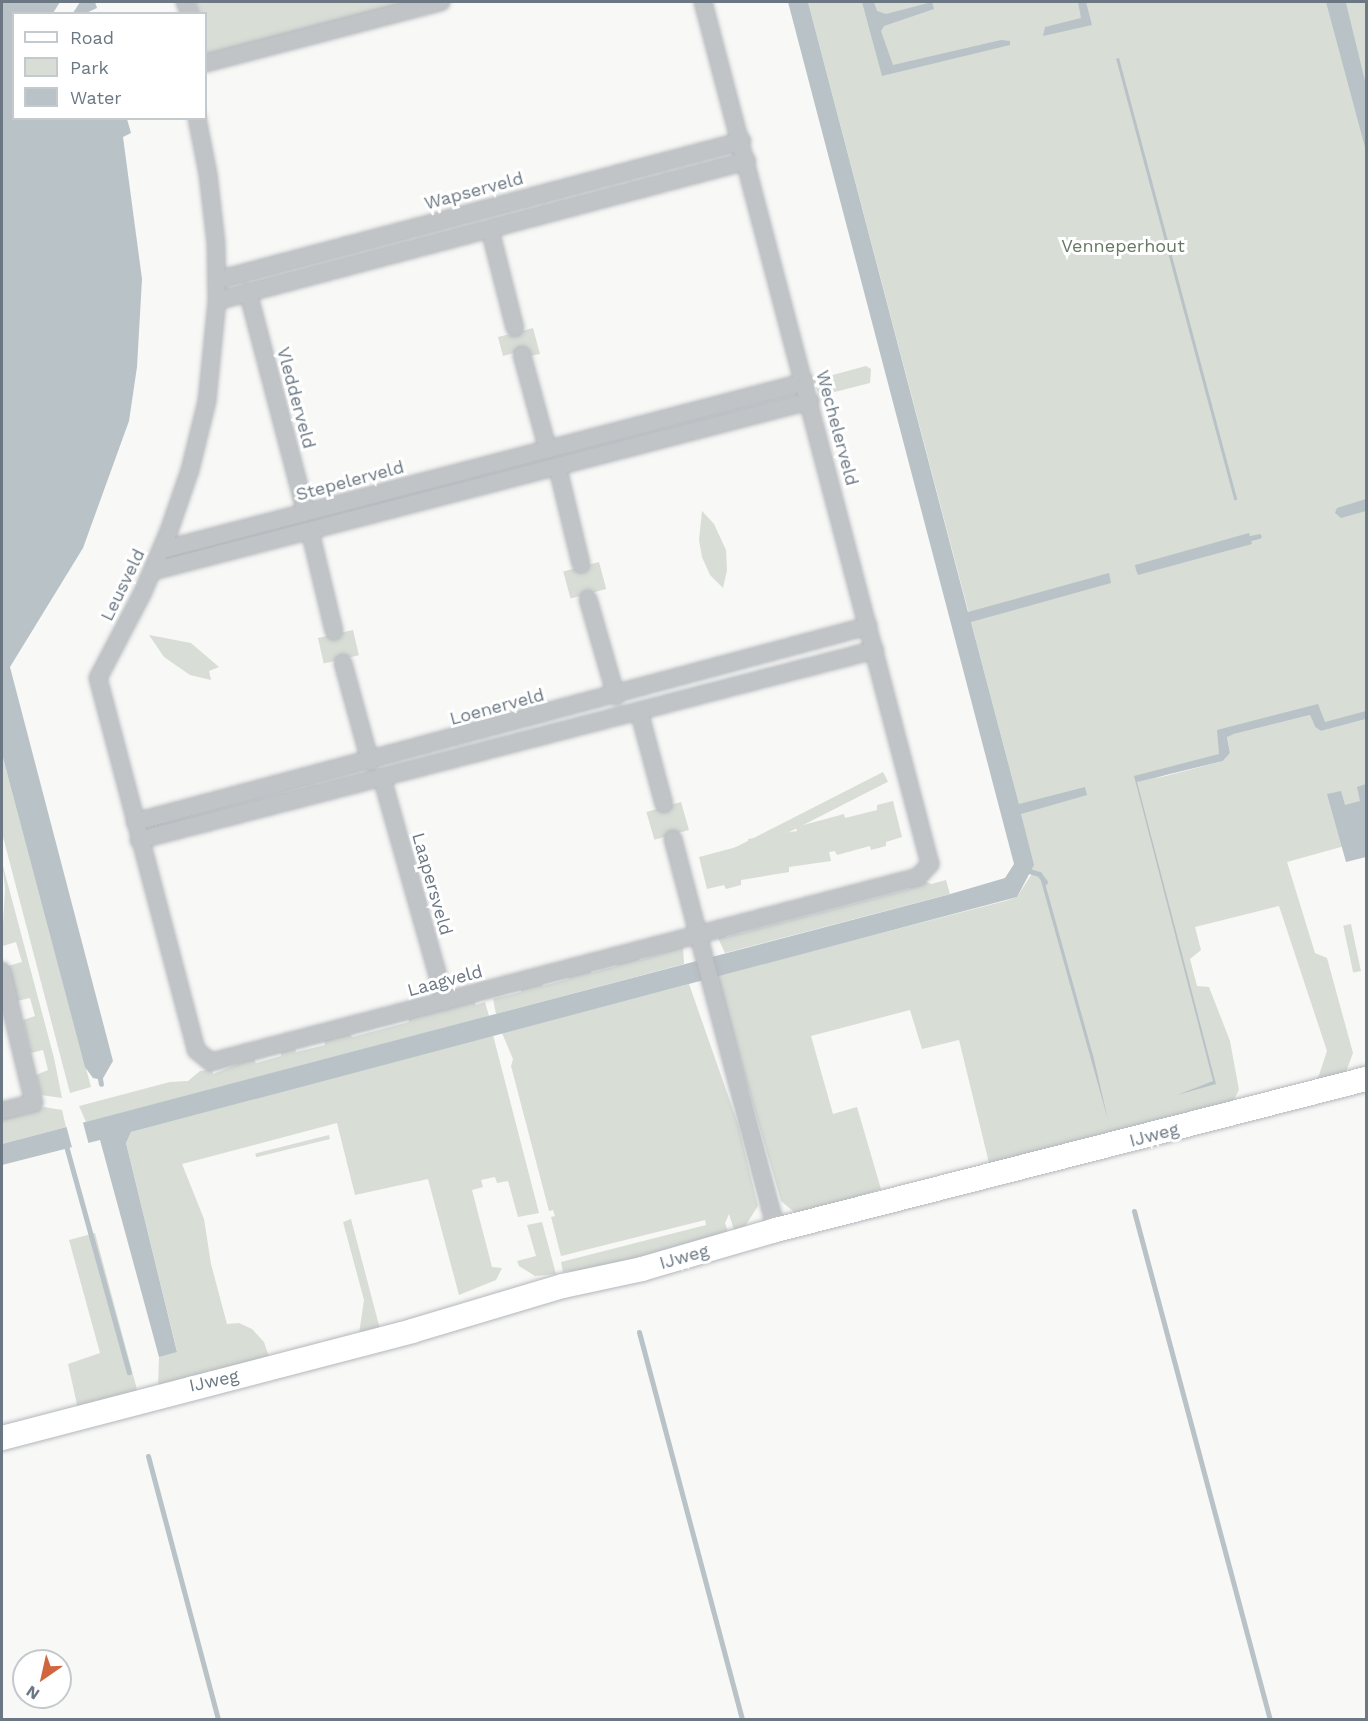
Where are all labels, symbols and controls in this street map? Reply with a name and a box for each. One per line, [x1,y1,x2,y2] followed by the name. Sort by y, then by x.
[12,12,207,120] legend
[70,27,114,48] text: Road
[70,57,109,78] text: Park
[70,87,122,108] text: Water
[422,167,526,215] street label: Wapserveld
[1061,235,1185,257] park label: Venneperhout
[272,345,320,451] street label: Vledderveld
[811,368,863,488] street label: Wechelerveld
[294,456,406,506] street label: Stepelerveld
[96,545,150,625] street label: Leusveld
[447,684,547,730] street label: Loenerveld
[407,830,457,938] street label: Laapersveld
[405,961,485,1001] street label: Laagveld
[1127,1118,1181,1152] street label: IJweg
[657,1240,711,1274] street label: IJweg
[187,1365,241,1397] street label: IJweg
[12,1649,72,1709] north arrow
[23,1681,43,1704] text: N

